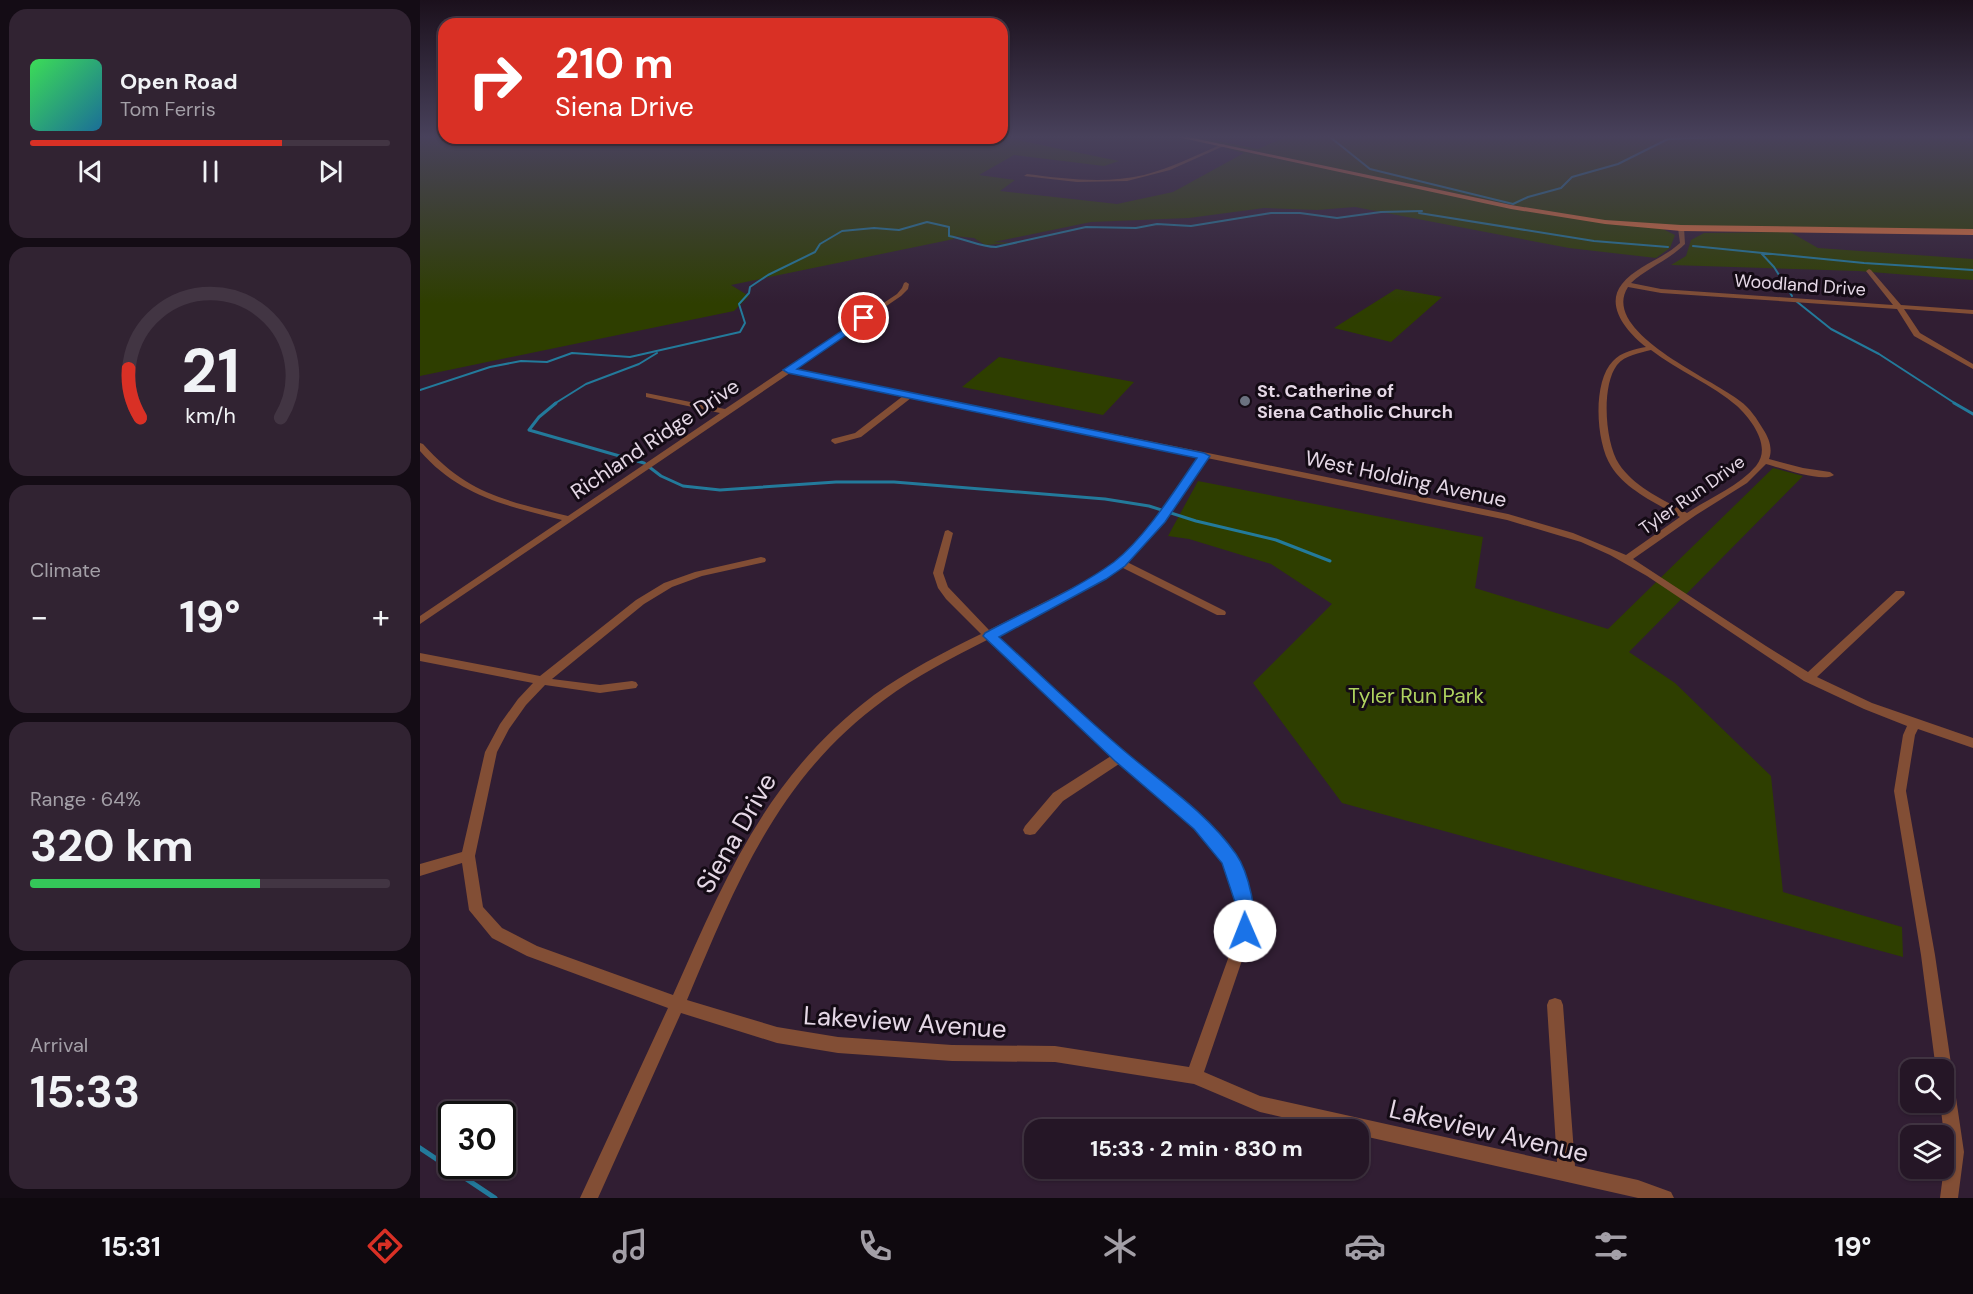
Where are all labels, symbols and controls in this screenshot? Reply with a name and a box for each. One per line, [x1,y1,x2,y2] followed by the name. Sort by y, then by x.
[555,36,673,91] text: 210 m
[456,42,534,120] icon: right
[120,67,238,96] text: Open Road
[555,89,694,124] text: Siena Drive
[120,96,216,122] text: Tom Ferris
[74,155,107,188] icon: previous
[194,155,227,188] icon: pause
[314,155,347,188] icon: next
[1733,268,1867,302] street label: Woodland Drive
[838,292,889,343] pin
[847,301,880,334] icon: arrive
[181,330,239,411] text: 21
[565,372,745,506] street label: Richland Ridge Drive
[1257,379,1453,424] place label: St. Catherine of Siena Catholic Church
[1238,394,1252,408] marker: St. Catherine of Siena Catholic Church
[185,403,235,431] text: km/h
[1303,444,1509,514] street label: West Holding Avenue
[1634,450,1750,540] street label: Tyler Run Drive
[30,557,101,583] text: Climate
[179,587,241,646] text: 19°
[30,595,48,638] text: −
[372,595,390,638] text: +
[1348,682,1484,710] park label: Tyler Run Park
[688,767,784,899] street label: Siena Drive
[30,786,141,812] text: Range · 64%
[30,816,194,875] text: 320 km
[1213,899,1277,963] position arrow
[802,998,1008,1046] street label: Lakeview Avenue
[30,1032,88,1058] text: Arrival
[1900,1059,1954,1179] map controls
[1900,1059,1954,1113] button: search
[30,1062,140,1121] text: 15:33
[1386,1092,1592,1170] street label: Lakeview Avenue
[438,1101,516,1179] speed limit sign: 30
[1900,1125,1954,1179] button: layers
[1090,1134,1303,1163] text: 15:33 · 2 min · 830 m
[364,1225,406,1267] icon: directions
[609,1225,651,1267] icon: music
[854,1225,896,1267] icon: phone
[1099,1225,1141,1267] icon: climate
[1344,1225,1386,1267] icon: car
[1590,1225,1632,1267] icon: filters
[102,1229,161,1264] text: 15:31
[1835,1229,1871,1264] text: 19°

